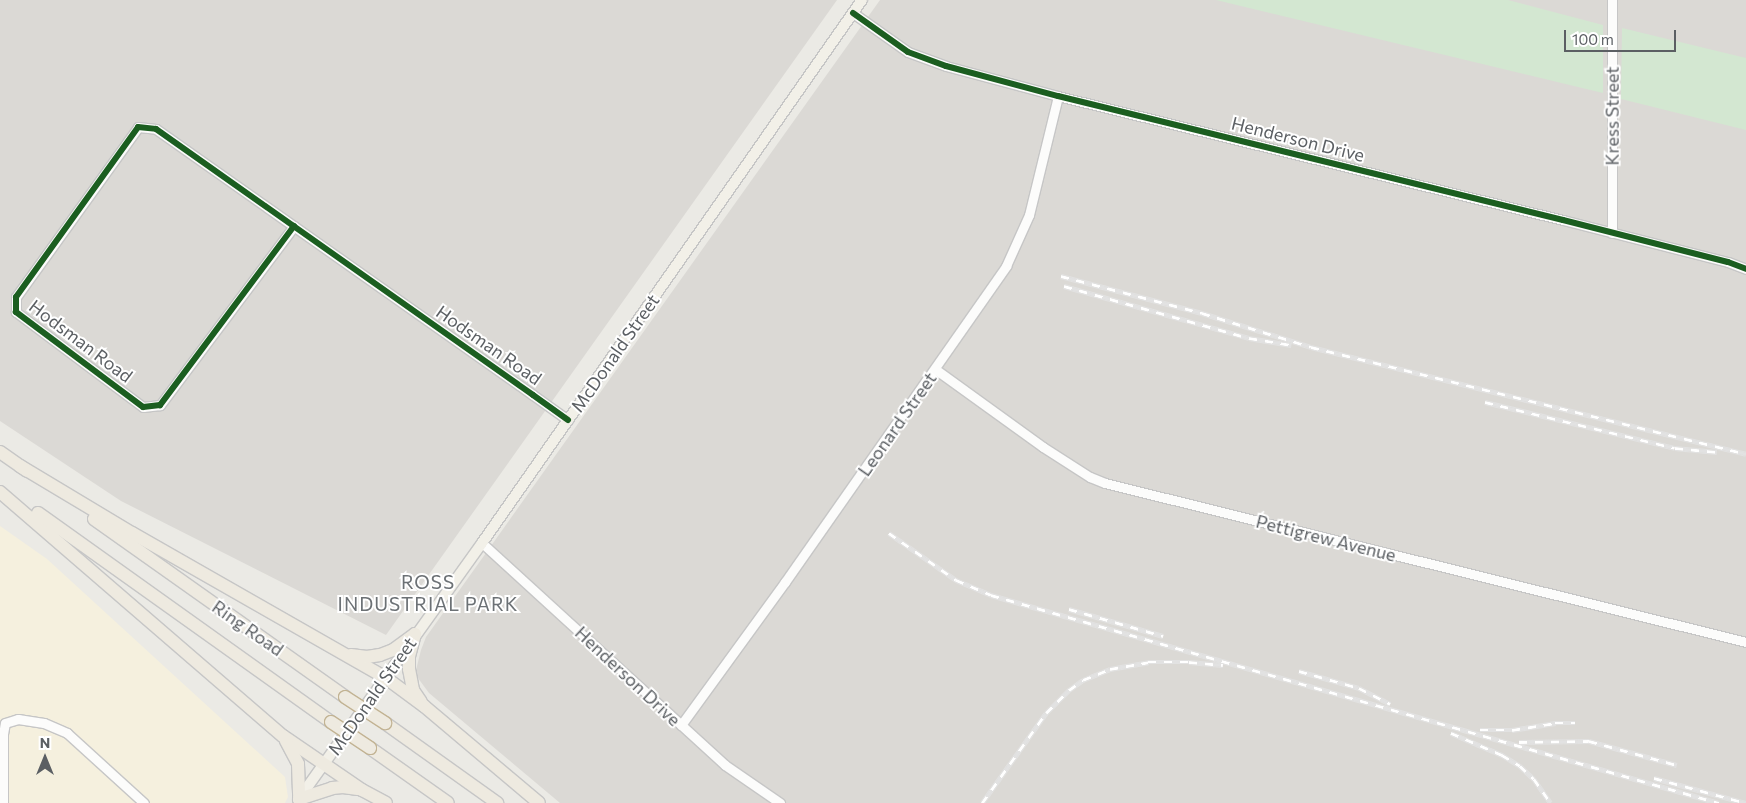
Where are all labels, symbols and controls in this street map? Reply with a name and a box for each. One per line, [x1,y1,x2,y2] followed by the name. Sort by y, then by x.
[1566,20,1678,52] scale bar
[1572,30,1614,48] text: 100 m
[1601,66,1623,166] street label: Kress Street
[1229,112,1367,166] street label: Henderson Drive
[566,290,664,416] street label: McDonald Street
[25,295,137,387] street label: Hodsman Road
[432,301,546,389] street label: Hodsman Road
[853,368,941,480] street label: Leonard Street
[1254,510,1398,566] street label: Pettigrew Avenue
[336,571,520,615] district label: ROSS INDUSTRIAL PARK
[208,596,288,660] street label: Ring Road
[571,622,685,730] street label: Henderson Drive
[323,633,421,759] street label: McDonald Street
[20,733,70,783] north arrow
[40,734,50,751] text: N

